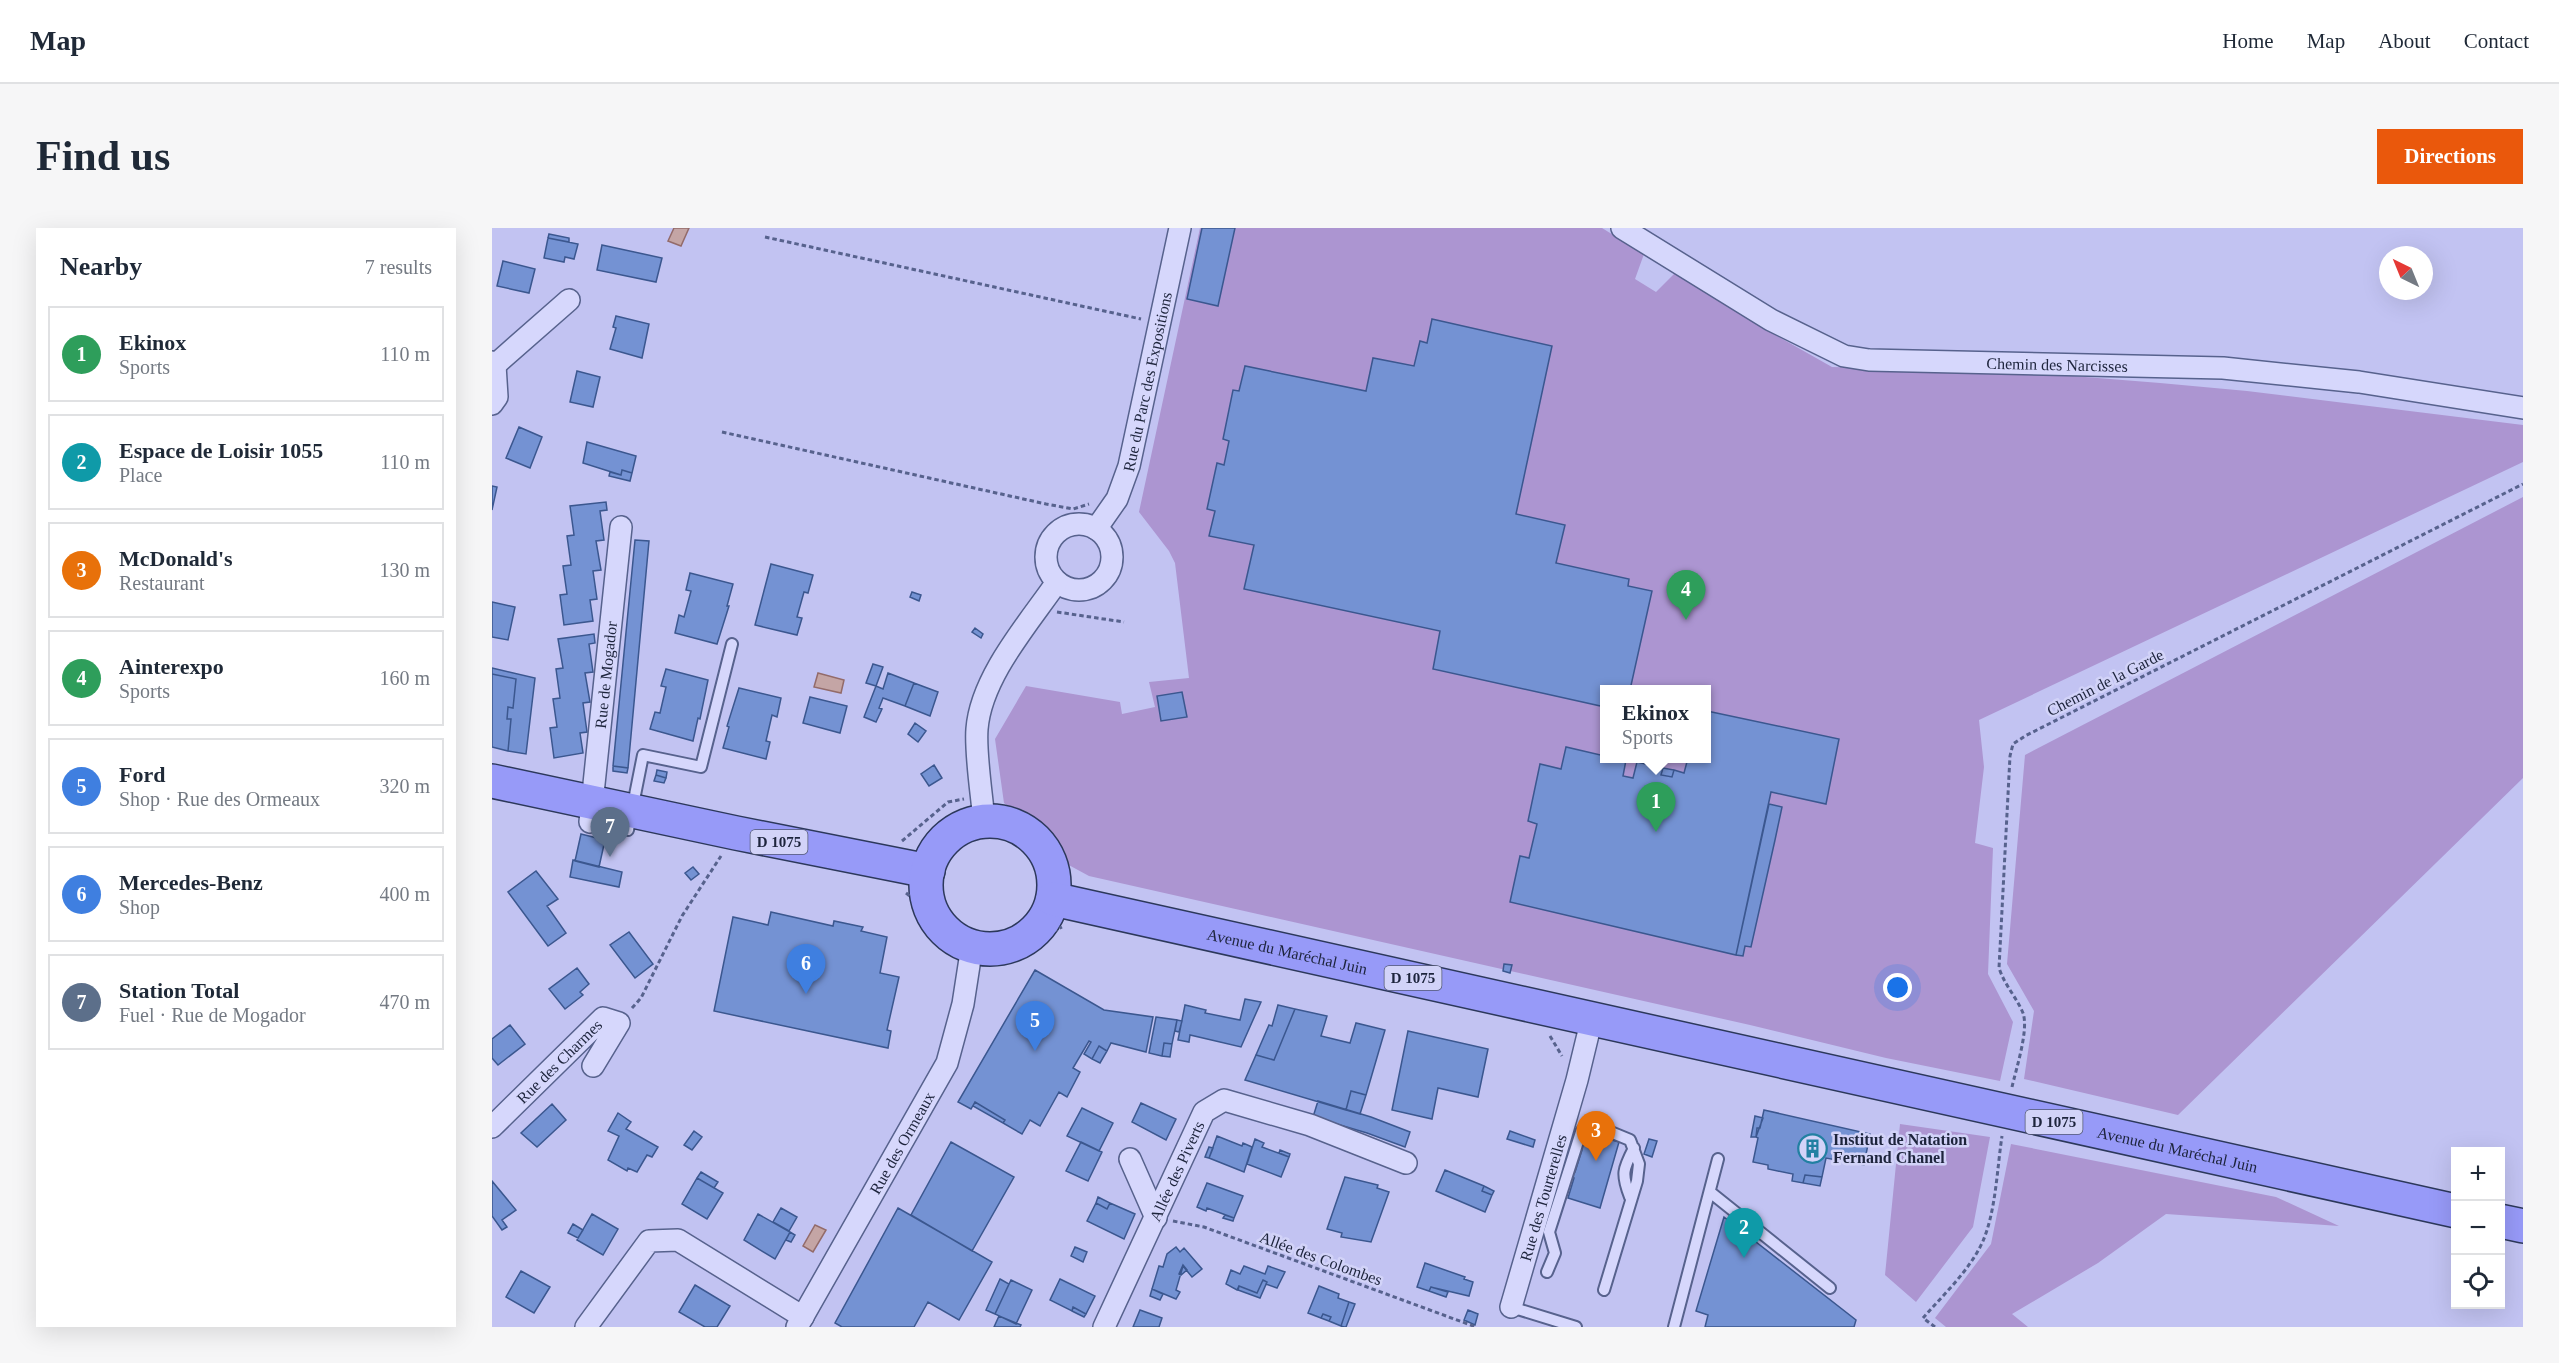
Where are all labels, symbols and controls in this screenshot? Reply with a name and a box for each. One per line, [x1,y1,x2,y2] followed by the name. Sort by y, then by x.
[30,25,86,56] text: Map
[2222,29,2274,53] text: Home
[2307,29,2345,53] text: Map
[2378,29,2431,53] text: About
[2464,29,2529,53] text: Contact
[2377,129,2523,184] button: Directions
[36,133,170,179] text: Find us
[2379,246,2433,300] north arrow
[60,252,142,281] text: Nearby
[365,256,432,278] text: 7 results
[1120,290,1175,473] street label: Rue du Parc des Expositions
[119,330,186,355] text: Ekinox
[77,343,87,365] text: 1
[380,343,430,365] text: 110 m
[1986,355,2128,375] street label: Chemin des Narcisses
[119,356,170,378] text: Sports
[119,438,323,463] text: Espace de Loisir 1055
[77,451,87,473] text: 2
[380,451,430,473] text: 110 m
[119,464,162,486] text: Place
[119,546,233,571] text: McDonald's
[77,559,87,581] text: 3
[379,559,430,581] text: 130 m
[1666,570,1706,620] pin: 4
[119,572,205,594] text: Restaurant
[592,620,620,729] street label: Rue de Mogador
[2044,646,2166,719] street label: Chemin de la Garde
[119,654,224,679] text: Ainterexpo
[77,667,87,689] text: 4
[379,667,430,689] text: 160 m
[119,680,170,702] text: Sports
[1600,685,1711,763] popup
[1622,700,1689,725] text: Ekinox
[1622,726,1673,748] text: Sports
[119,762,165,787] text: Ford
[77,775,87,797] text: 5
[379,775,430,797] text: 320 m
[1636,782,1676,832] pin: 1
[119,788,320,810] text: Shop · Rue des Ormeaux
[590,808,630,857] pin: 7
[750,830,808,854] road number: D 1075
[119,870,263,895] text: Mercedes-Benz
[77,883,87,905] text: 6
[379,883,430,905] text: 400 m
[119,896,160,918] text: Shop
[1205,926,1369,978] street label: Avenue du Maréchal Juin
[786,944,826,994] pin: 6
[1384,966,1442,990] road number: D 1075
[1883,973,1912,1002] your location
[119,978,239,1003] text: Station Total
[77,991,87,1013] text: 7
[379,991,430,1013] text: 470 m
[1016,1002,1054,1051] pin: 5
[119,1004,306,1026] text: Fuel · Rue de Mogador
[513,1016,605,1107] street label: Rue des Charmes
[866,1089,938,1197] street label: Rue des Ormeaux
[2026,1110,2082,1134] road number: D 1075
[1576,1112,1616,1161] pin: 3
[1146,1118,1208,1224] street label: Allée des Piverts
[2096,1123,2259,1176] street label: Avenue du Maréchal Juin
[1833,1131,1967,1166] place label: Institut de Natation Fernand Chanel
[1517,1132,1570,1263] street label: Rue des Tourterelles
[1796,1132,1828,1164] building icon: Institut de Natation Fernand Chanel
[2451,1147,2505,1309] map controls
[2451,1147,2505,1201] button: +
[2451,1201,2505,1255] button: −
[1724,1208,1764,1258] pin: 2
[1257,1228,1384,1288] street label: Allée des Colombes
[2451,1255,2505,1309] button: locate

